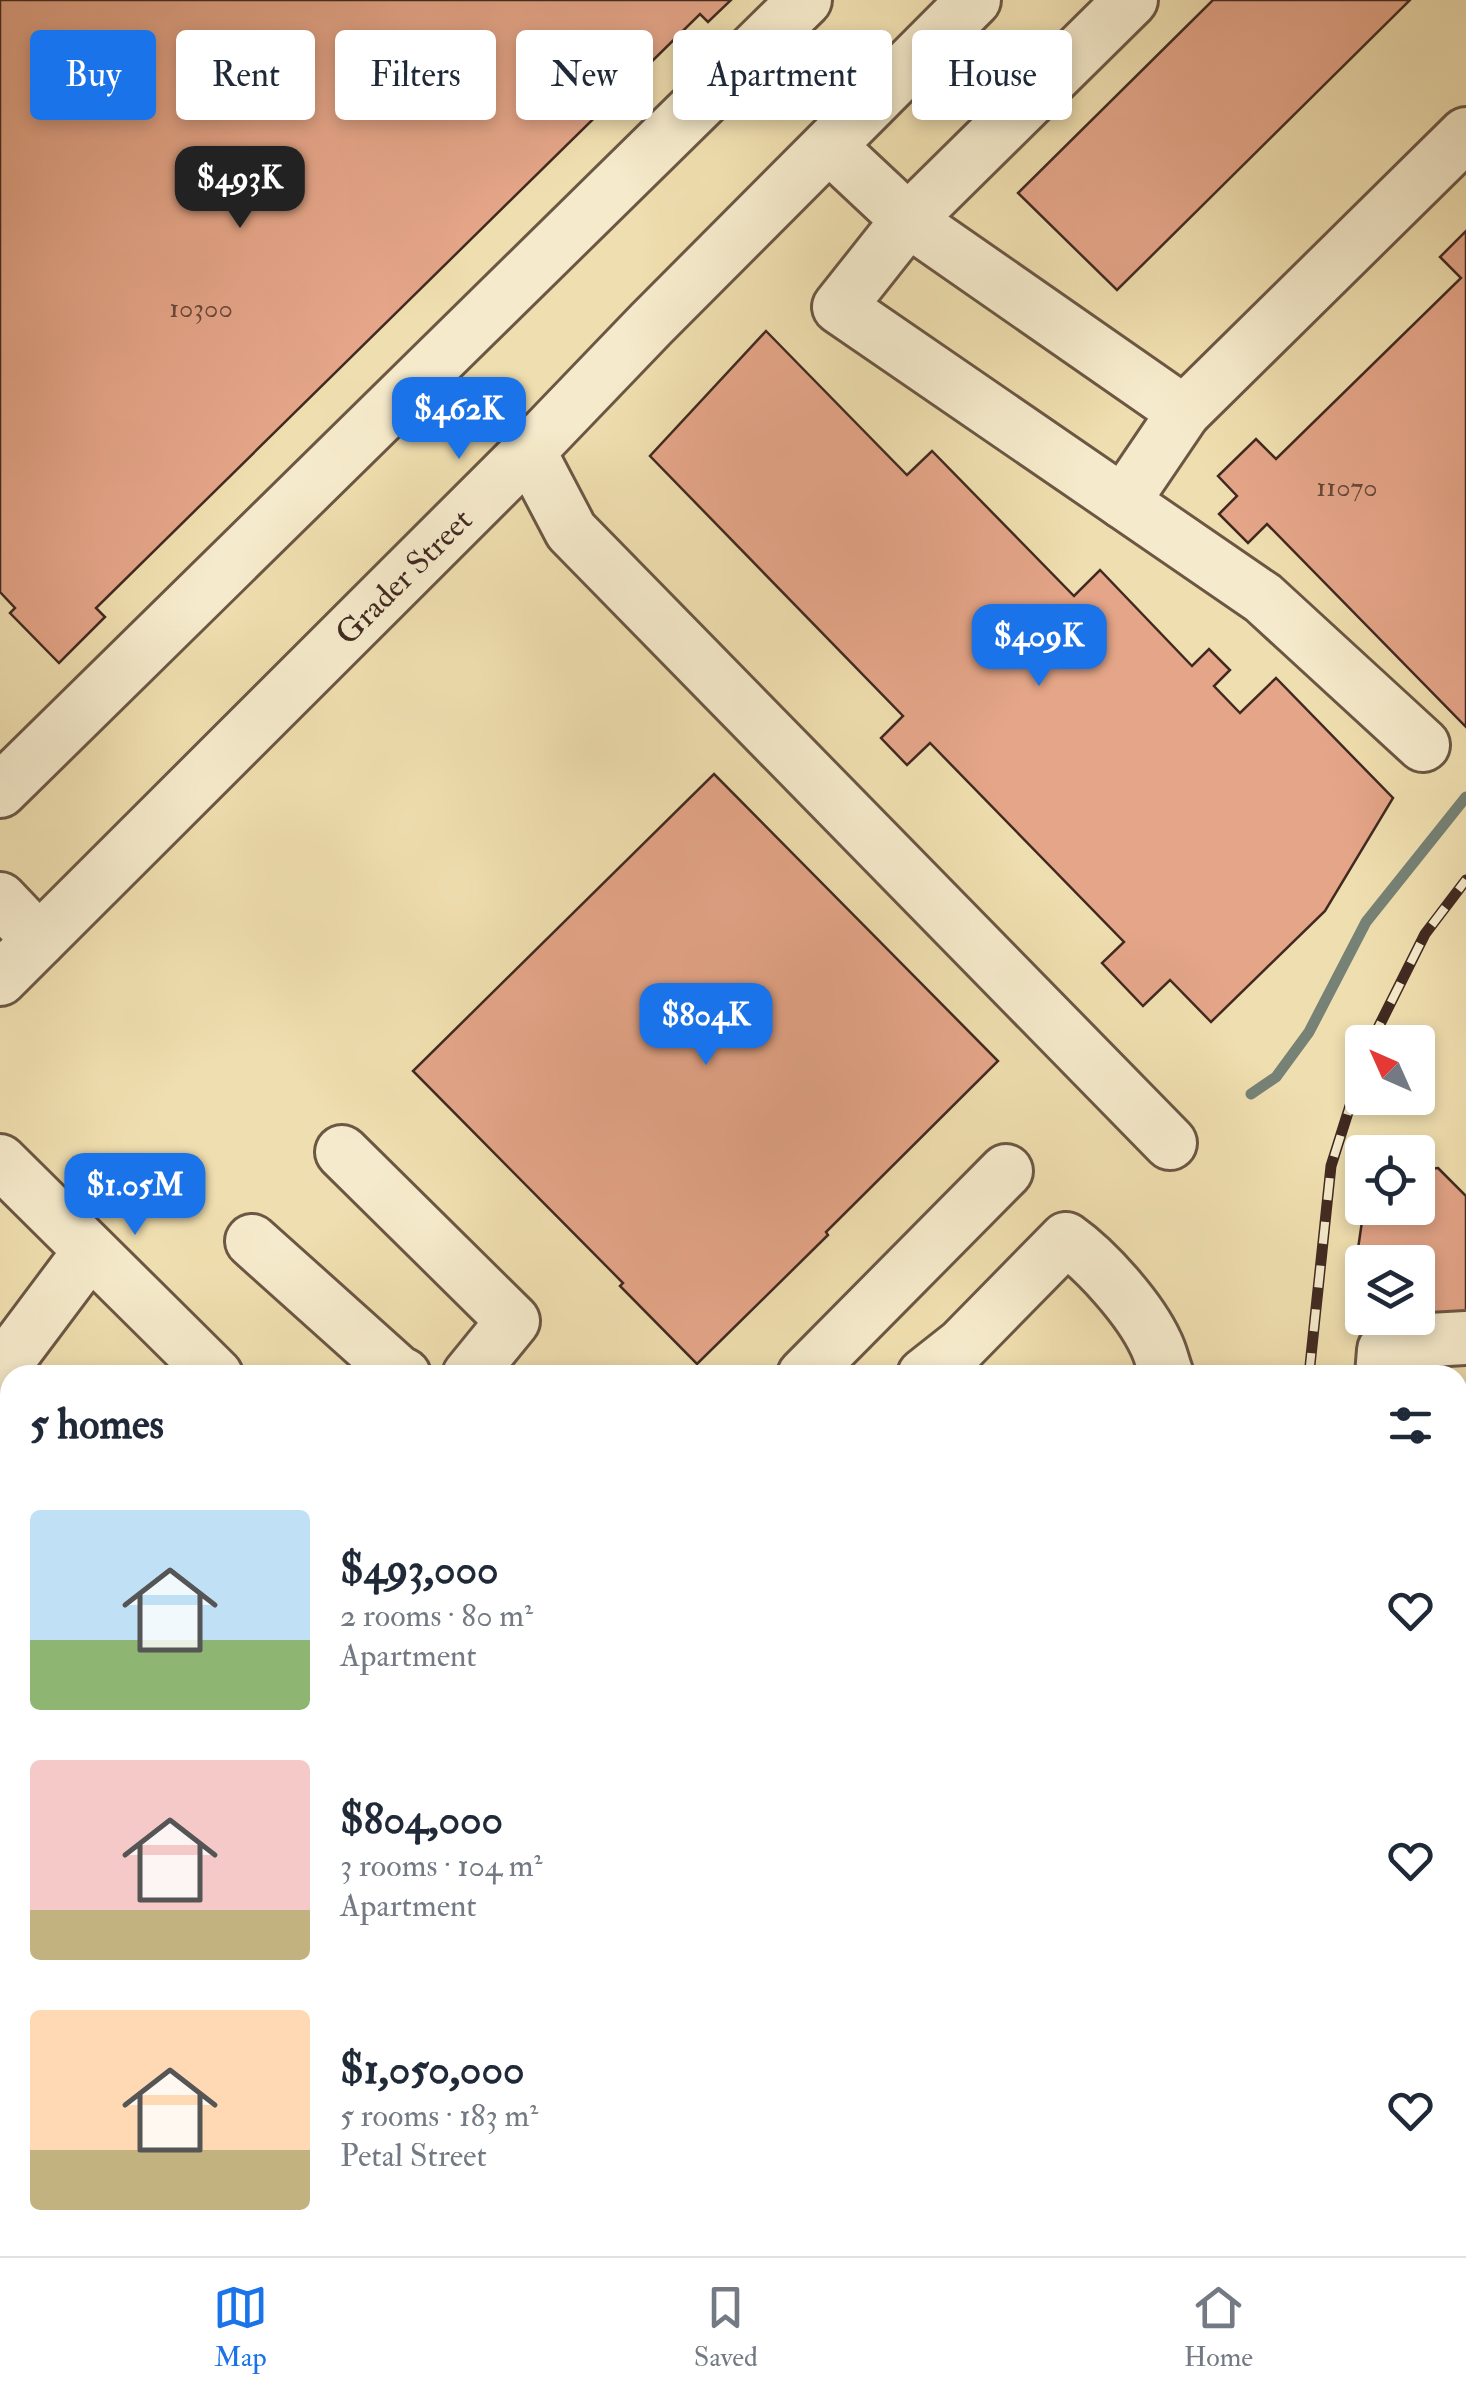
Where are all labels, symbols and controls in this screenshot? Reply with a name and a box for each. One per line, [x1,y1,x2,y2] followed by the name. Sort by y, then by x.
[30,30,156,120] chip: Buy
[176,30,315,120] chip: Rent
[335,30,496,120] chip: Filters
[516,30,653,120] chip: New
[673,30,892,120] chip: Apartment
[912,30,1072,120] chip: House
[170,146,310,231] pin: $493K
[197,158,283,198] text: $493K
[169,291,233,326] house number: 10300
[389,377,529,462] pin: $462K
[414,389,504,429] text: $462K
[1316,470,1378,505] house number: 11070
[327,500,481,654] street label: Grader Street
[969,604,1109,689] pin: $409K
[994,616,1084,656] text: $409K
[636,983,776,1068] pin: $804K
[661,995,751,1035] text: $804K
[1345,1025,1435,1115] north arrow
[1345,1025,1435,1335] map controls
[1345,1135,1435,1225] button: locate
[54,1153,216,1238] pin: $1.05M
[86,1165,184,1205] text: $1.05M
[1345,1245,1435,1335] button: layers
[1383,1398,1438,1453] icon: filters
[30,1399,164,1451] text: 5 homes
[340,1544,499,1596] text: $493,000
[110,1550,230,1670] icon: home
[1383,1583,1438,1638] icon: heart
[340,1596,533,1636] text: 2 rooms · 80 m²
[340,1636,477,1676] text: Apartment
[340,1794,503,1846] text: $804,000
[110,1800,230,1920] icon: home
[1383,1833,1438,1888] icon: heart
[340,1846,543,1886] text: 3 rooms · 104 m²
[340,1886,477,1926] text: Apartment
[340,2044,524,2096] text: $1,050,000
[110,2050,230,2170] icon: home
[1383,2083,1438,2138] icon: heart
[340,2096,538,2136] text: 5 rooms · 183 m²
[340,2136,487,2176] text: Petal Street
[213,2280,268,2375] tab: Map
[694,2280,758,2375] tab: Saved
[1184,2280,1253,2375] tab: Home

